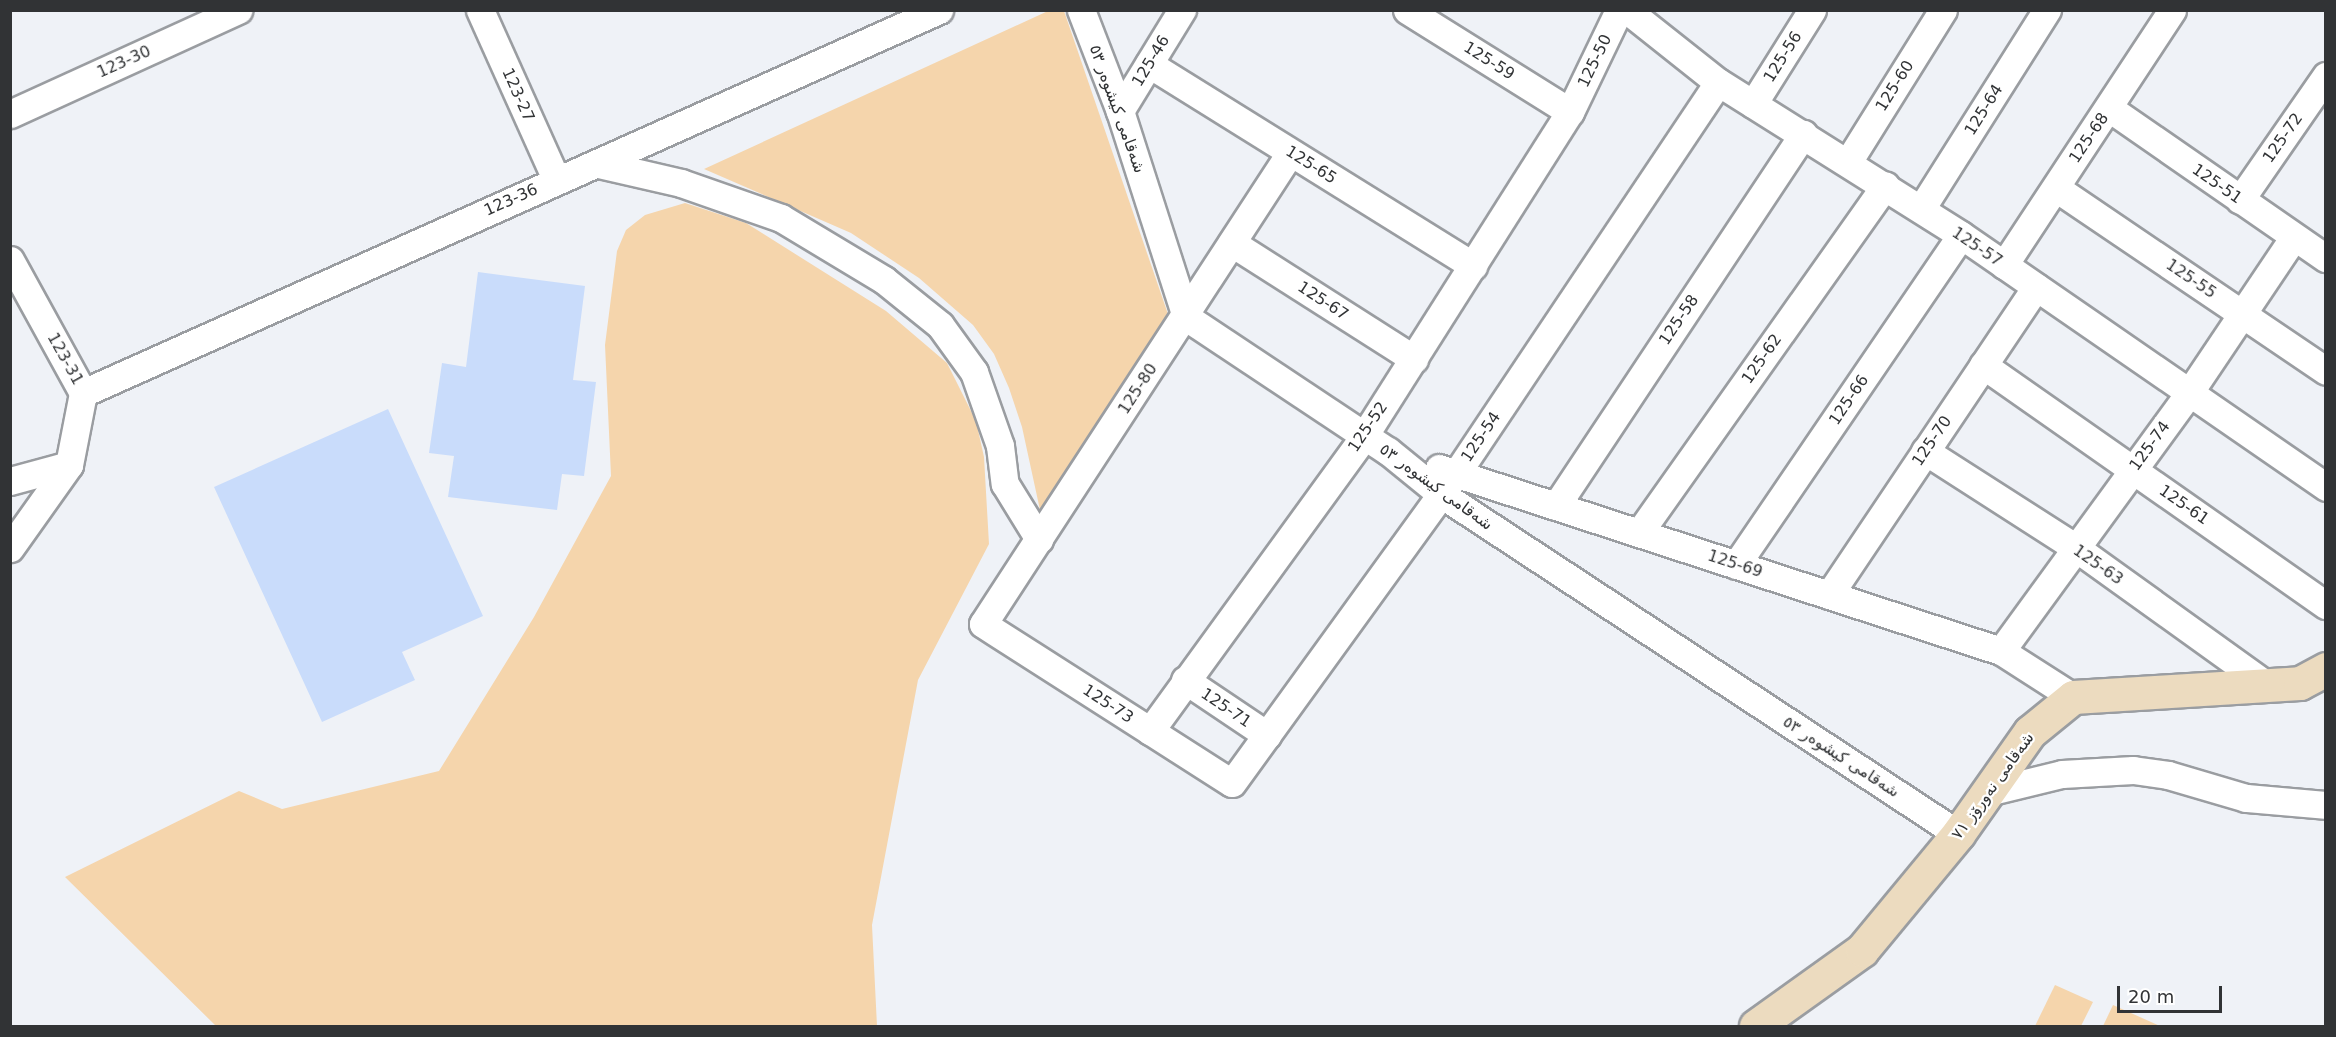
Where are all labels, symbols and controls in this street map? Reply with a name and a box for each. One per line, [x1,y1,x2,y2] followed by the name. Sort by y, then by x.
[1760,28,1806,86] street label: 125-56
[1574,31,1616,91] street label: 125-50
[1128,32,1174,90] street label: 125-46
[1460,38,1518,84] street label: 125-59
[94,42,154,82] street label: 123-30
[1085,42,1149,176] street label: شەقامی کیشوەر ٥٣
[1872,57,1918,115] street label: 125-60
[498,65,538,125] street label: 123-27
[1961,81,2007,139] street label: 125-64
[2065,109,2113,167] street label: 125-68
[2259,109,2307,167] street label: 125-72
[1282,142,1340,188] street label: 125-65
[2188,160,2246,208] street label: 125-51
[481,180,541,220] street label: 123-36
[1948,223,2006,271] street label: 125-57
[2162,255,2220,303] street label: 125-55
[1294,278,1352,324] street label: 125-67
[1655,291,1703,349] street label: 125-58
[43,330,87,388] street label: 123-31
[1738,330,1786,388] street label: 125-62
[1115,360,1161,418] street label: 125-80
[1825,371,1873,429] street label: 125-66
[1344,398,1392,456] street label: 125-52
[1457,408,1505,466] street label: 125-54
[1908,412,1956,470] street label: 125-70
[2126,417,2174,475] street label: 125-74
[1376,440,1496,534] street label: شەقامی کیشوەر ٥٣
[2155,481,2213,529] street label: 125-61
[2069,541,2127,589] street label: 125-63
[1705,546,1765,582] street label: 125-69
[1079,681,1137,727] street label: 125-73
[1197,684,1255,732] street label: 125-71
[1779,712,1903,802] street label: شەقامی کیشوەر ٥٣
[1948,729,2038,843] street label: شەقامی نەورۆز ٧١
[2120,974,2225,1012] scale bar
[2128,986,2174,1007] text: 20 m

